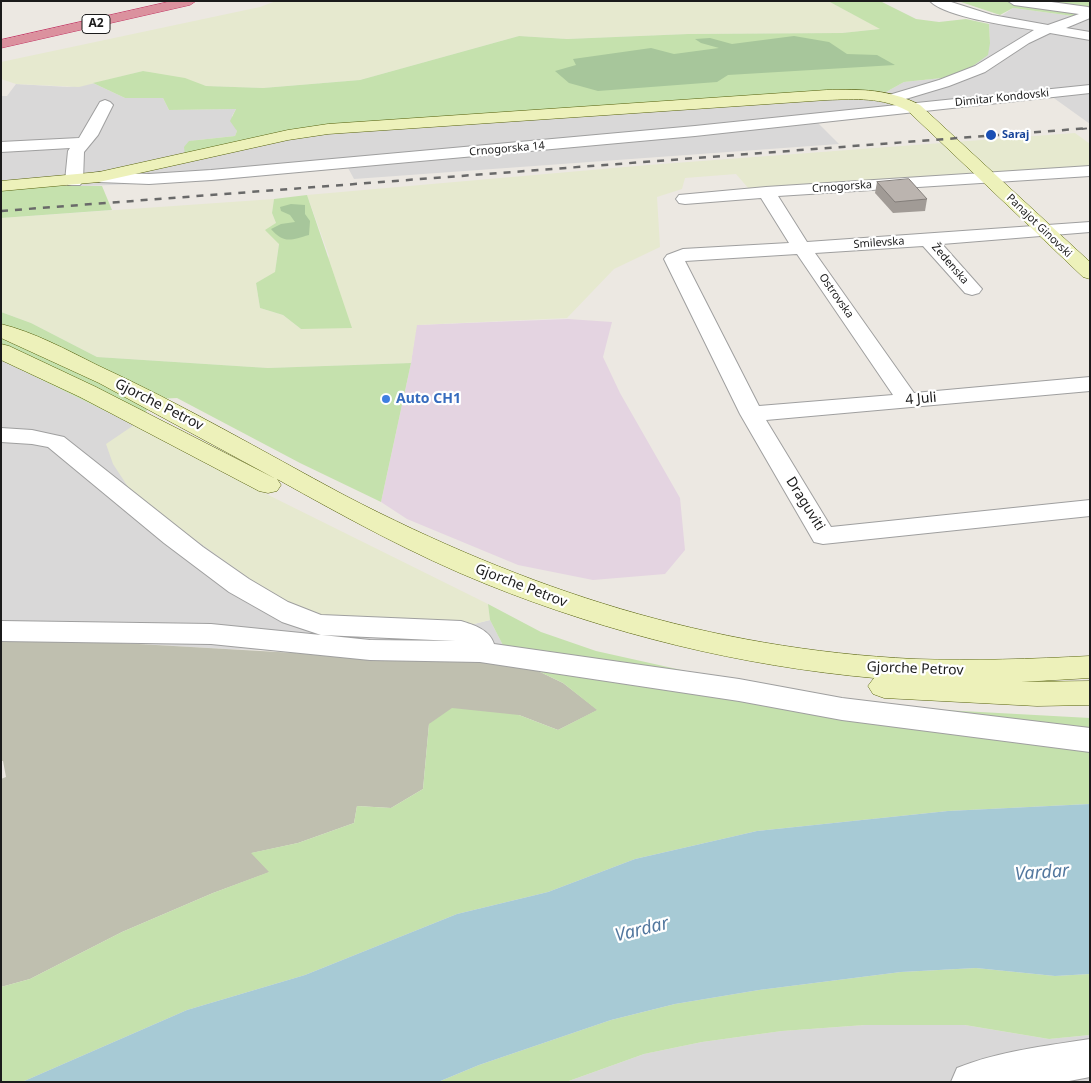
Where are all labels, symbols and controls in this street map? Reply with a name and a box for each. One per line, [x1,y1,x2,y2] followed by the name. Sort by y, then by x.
[82,14,110,34] road number: A2
[954,86,1050,110] street label: Dimitar Kondovski
[984,128,998,142] marker: Saraj
[1002,128,1029,142] place label: Saraj
[469,139,545,159] street label: Crnogorska 14
[812,178,872,196] street label: Crnogorska
[1004,191,1074,261] street label: Panajot Ginovski
[853,235,905,251] street label: Smilevska
[929,241,971,287] street label: Žedenska
[816,271,856,321] street label: Ostrovska
[112,376,206,434] street label: Gjorche Petrov
[905,389,937,409] street label: 4 Juli
[396,391,461,407] place label: Auto CH1
[380,393,392,405] marker: Auto CH1
[782,474,828,534] street label: Draguviti
[473,561,569,611] street label: Gjorche Petrov
[866,659,964,679] street label: Gjorche Petrov
[1014,860,1070,886] water label: Vardar
[613,913,671,947] water label: Vardar

